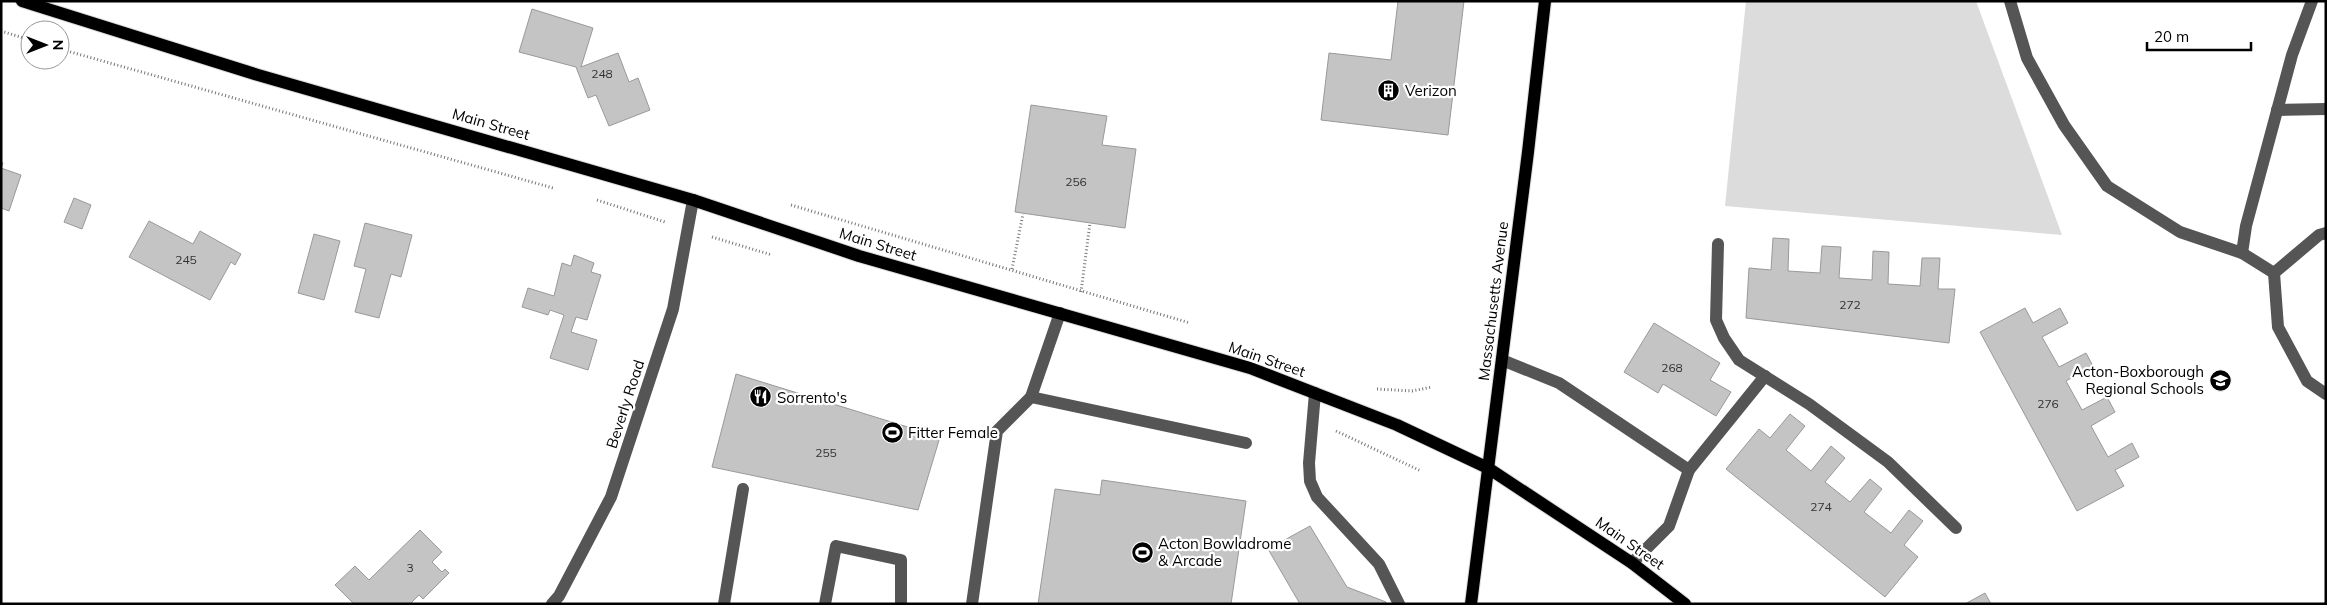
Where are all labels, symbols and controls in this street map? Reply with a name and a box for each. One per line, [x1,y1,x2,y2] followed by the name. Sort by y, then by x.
[20,20,70,70] north arrow
[2147,20,2251,52] scale bar
[2154,27,2189,46] text: 20 m
[49,40,67,50] text: N
[591,66,613,81] house number: 248
[1377,78,1401,102] building icon: Verizon
[1405,81,1457,100] place label: Verizon
[450,104,532,144] street label: Main Street
[1065,174,1087,189] house number: 256
[1474,220,1512,382] street label: Massachusetts Avenue
[837,223,919,265] street label: Main Street
[175,252,197,267] house number: 245
[1839,297,1861,312] house number: 272
[1226,337,1308,381] street label: Main Street
[602,357,648,451] street label: Beverly Road
[1661,360,1683,375] house number: 268
[2072,362,2204,398] place label: Acton-Boxborough Regional Schools
[2208,368,2232,392] school or university icon: Acton-Boxborough Regional Schools
[749,385,773,409] restaurant icon: Sorrento's
[777,388,847,407] place label: Sorrento's
[2037,396,2059,411] house number: 276
[880,420,904,444] sports icon: Fitter Female
[908,423,998,442] place label: Fitter Female
[815,445,837,460] house number: 255
[1810,499,1832,514] house number: 274
[1592,512,1668,574] street label: Main Street
[1158,534,1291,570] place label: Acton Bowladrome & Arcade
[1130,540,1154,564] sports icon: Acton Bowladrome & Arcade
[406,560,414,575] house number: 3

